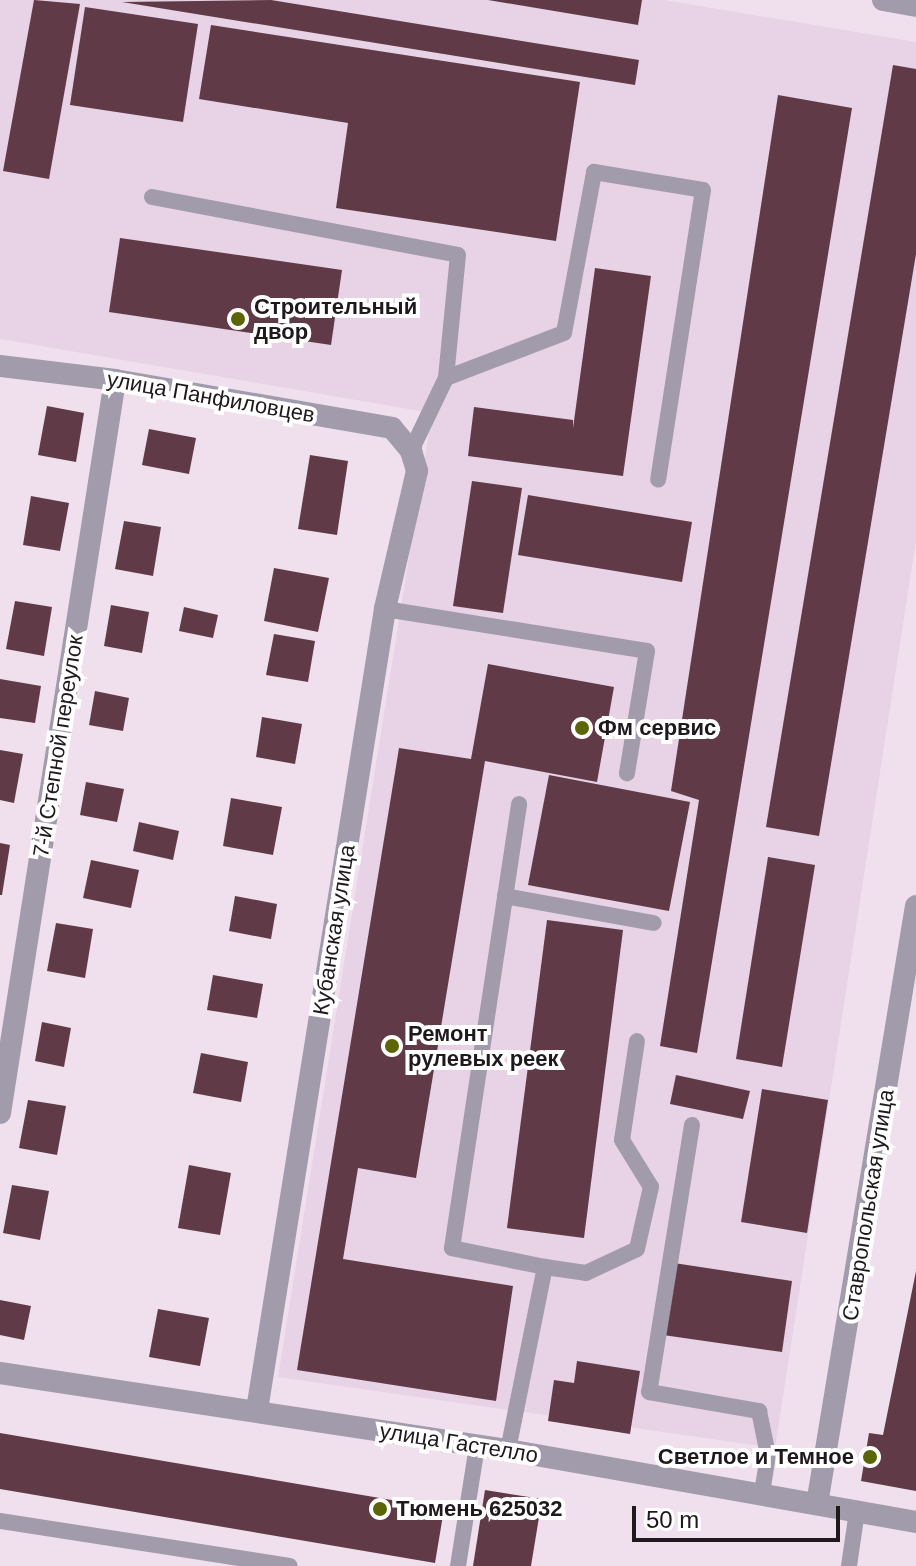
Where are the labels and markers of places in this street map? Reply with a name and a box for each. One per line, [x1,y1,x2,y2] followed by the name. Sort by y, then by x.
[254,293,417,344] place label: Строительный двор
[229,310,247,328] marker: Строительный двор
[598,715,716,741] place label: Фм сервис
[573,719,591,737] marker: Фм сервис
[408,1020,559,1072] place label: Ремонт рулевых реек
[383,1037,401,1055] marker: Ремонт рулевых реек
[658,1444,854,1470] place label: Светлое и Темное
[861,1448,879,1466] marker: Светлое и Темное
[396,1496,562,1522] place label: Тюмень 625032
[371,1500,389,1518] marker: Тюмень 625032

